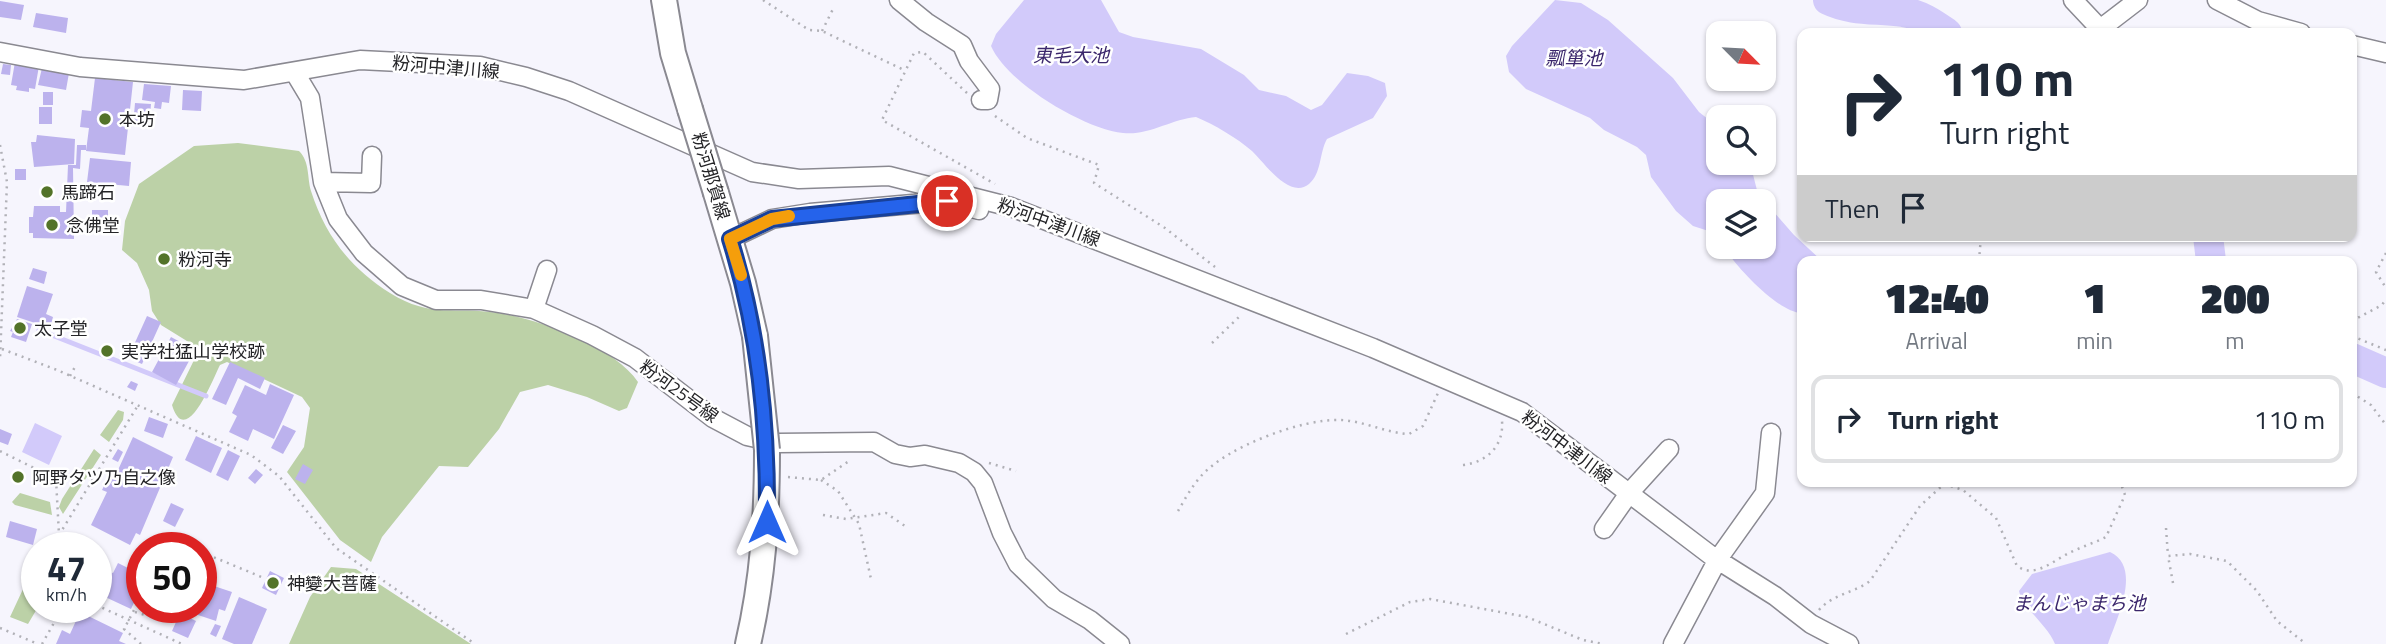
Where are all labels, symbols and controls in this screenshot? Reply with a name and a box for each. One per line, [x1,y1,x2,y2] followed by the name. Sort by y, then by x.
[1706,21,1776,91] north arrow
[1706,21,1776,259] map controls
[1033,40,1111,69] water label: 東毛大池
[1940,40,2074,115] text: 110 m
[1545,43,1604,72] water label: 瓢箪池
[391,49,501,85] street label: 粉河中津川線
[1825,56,1916,147] icon: right
[1706,105,1776,175] button: search
[119,106,155,133] place label: 本坊
[1940,108,2069,156] text: Turn right
[97,111,113,127] marker: 本坊
[685,129,737,223] street label: 粉河那賀線
[917,171,977,231] pin
[61,179,115,206] place label: 馬蹄石
[928,182,966,220] icon: arrive
[39,184,55,200] marker: 馬蹄石
[1706,189,1776,259] button: layers
[1825,189,1880,228] text: Then
[1894,189,1932,227] icon: arrive
[994,191,1104,253] street label: 粉河中津川線
[66,212,120,239] place label: 念佛堂
[44,217,60,233] marker: 念佛堂
[178,246,232,273] place label: 粉河寺
[156,251,172,267] marker: 粉河寺
[1884,265,1989,329] text: 12:40
[2083,265,2106,329] text: 1
[2200,265,2270,329] text: 200
[34,315,88,342] place label: 太子堂
[12,320,28,336] marker: 太子堂
[1905,323,1968,358] text: Arrival
[2076,323,2113,358] text: min
[2225,323,2245,358] text: m
[121,338,265,365] place label: 実学社猛山学校跡
[99,343,115,359] marker: 実学社猛山学校跡
[634,353,724,429] street label: 粉河25号線
[1829,400,1867,438] icon: right
[1888,400,1999,439] text: Turn right
[2254,400,2325,439] text: 110 m
[1516,404,1618,490] street label: 粉河中津川線
[32,464,176,491] place label: 阿野タツ乃自之像
[10,469,26,485] marker: 阿野タツ乃自之像
[730,485,804,559] position arrow
[126,532,217,623] speed limit sign: 50
[47,541,86,595] text: 47
[287,570,377,597] place label: 神變大菩薩
[265,575,281,591] marker: 神變大菩薩
[46,581,87,608] text: km/h
[2012,588,2147,617] water label: まんじゃまち池

